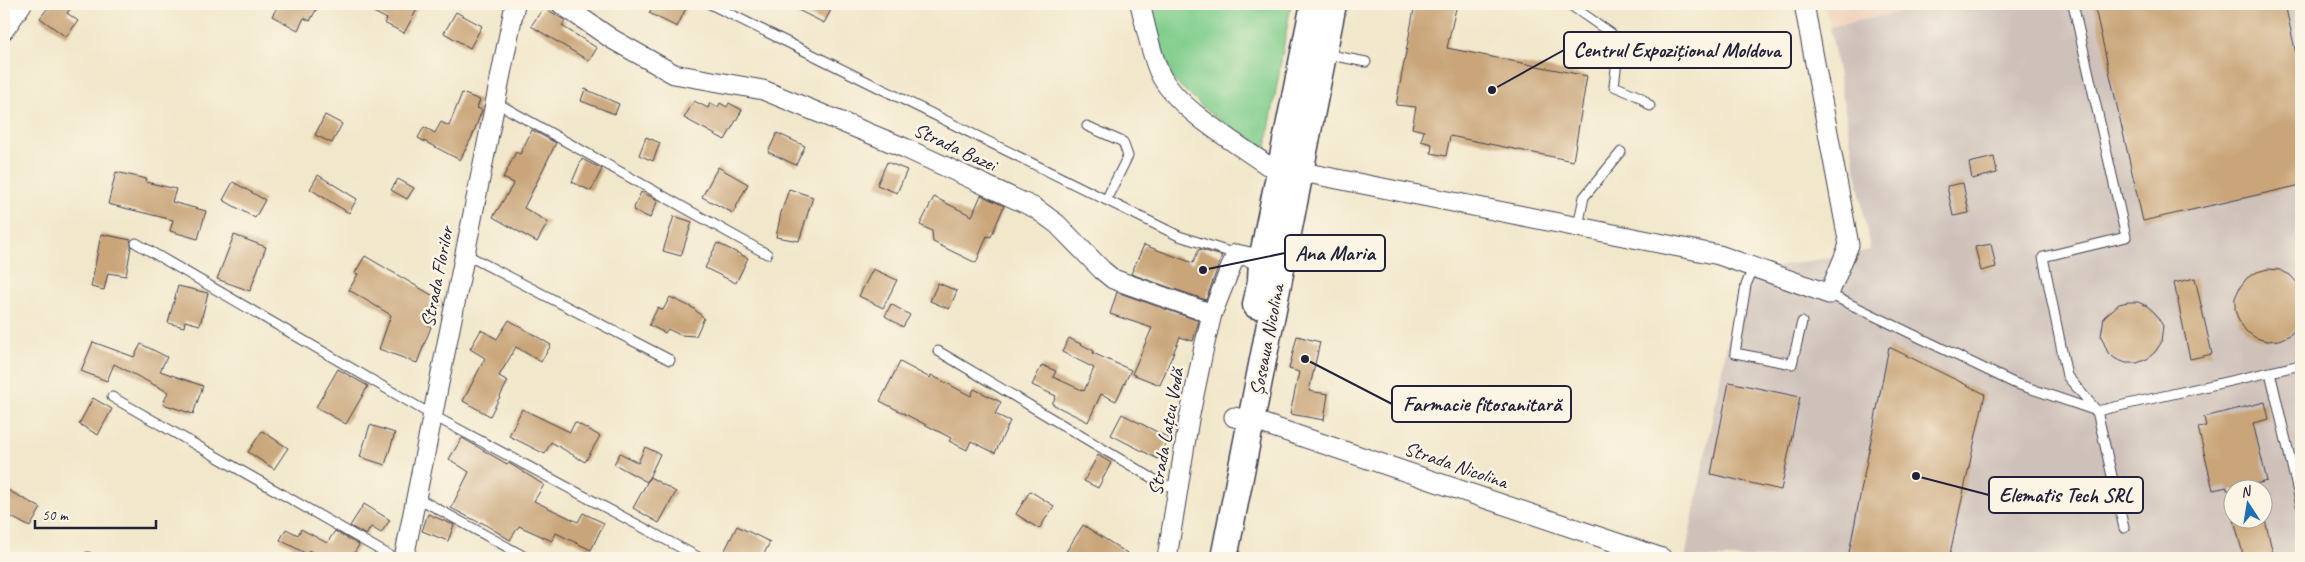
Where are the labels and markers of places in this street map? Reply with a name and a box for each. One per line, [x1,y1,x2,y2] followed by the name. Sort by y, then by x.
[1564,32,1791,68] callout: Centrul Expozițional Moldova
[1285,235,1385,271] callout: Ana Maria
[1392,386,1571,422] callout: Farmacie fitosanitară
[1989,477,2143,513] callout: Elematis Tech SRL

